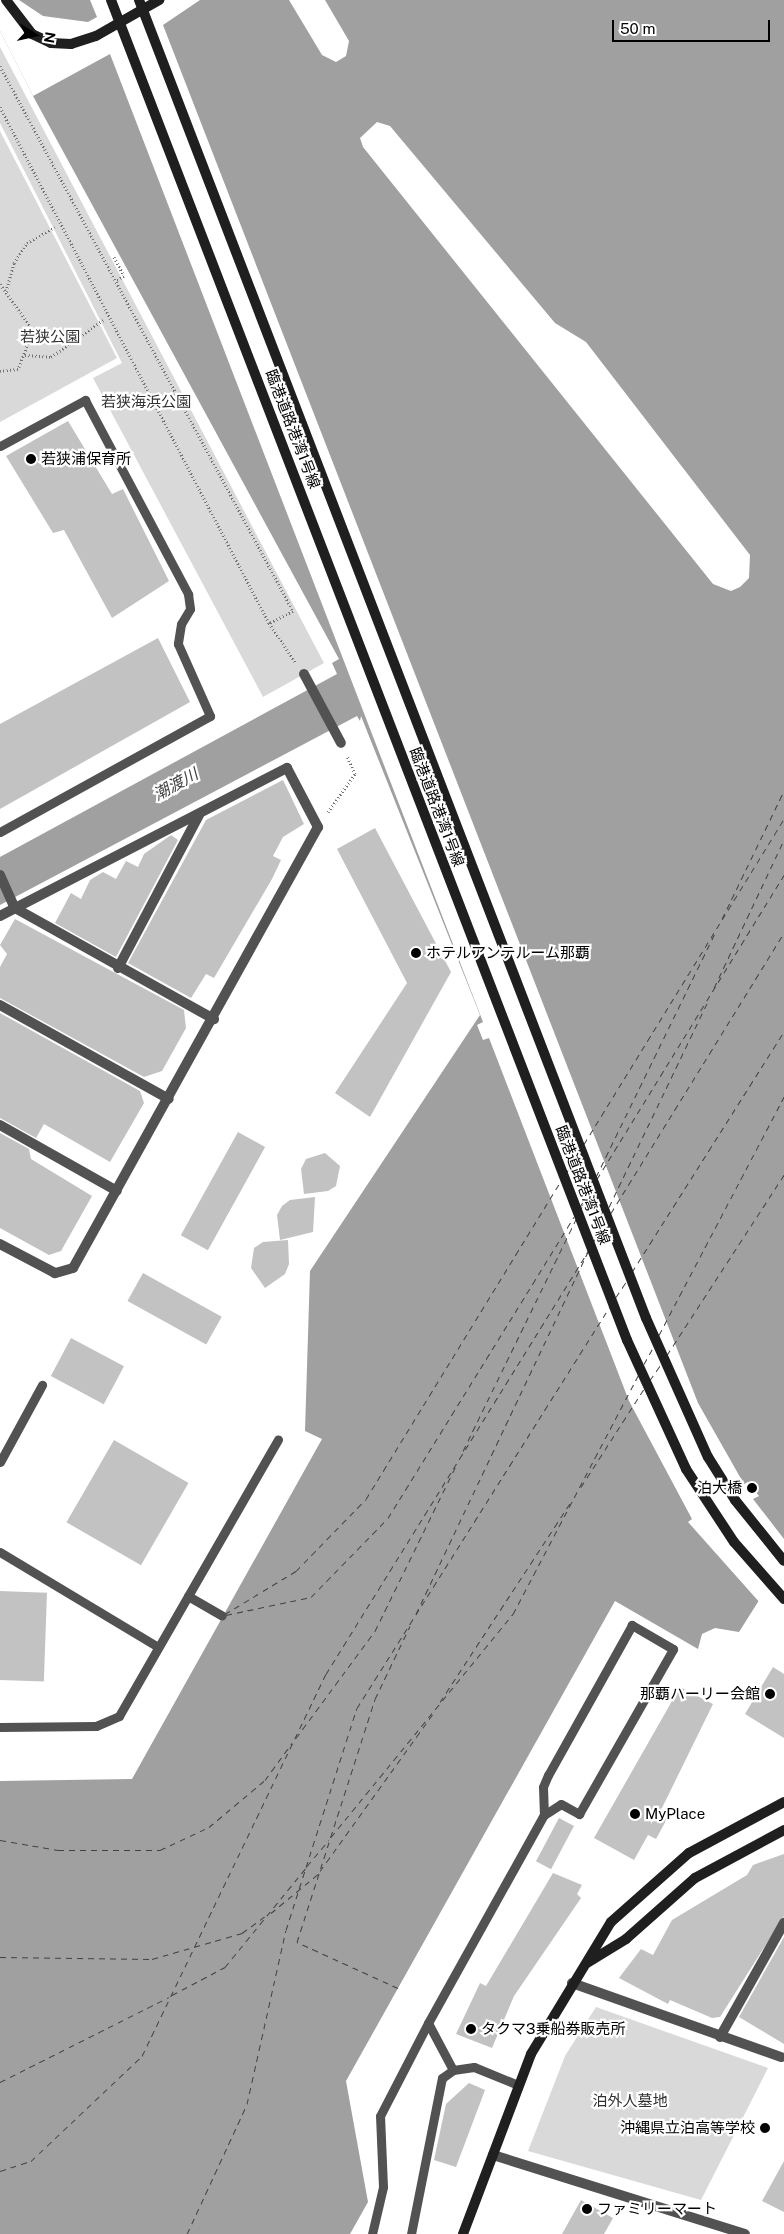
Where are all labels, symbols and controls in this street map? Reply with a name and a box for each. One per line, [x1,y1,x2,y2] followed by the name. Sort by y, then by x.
[10,10,60,60] north arrow
[614,10,772,42] scale bar
[620,20,655,37] text: 50 m
[41,31,59,44] text: N
[20,328,80,346] park label: 若狭公園
[262,367,324,491] street label: 臨港道路港湾1号線
[101,393,191,411] park label: 若狭海浜公園
[41,450,131,468] place label: 若狭浦保育所
[25,453,37,465] marker: 若狭浦保育所
[406,745,468,869] street label: 臨港道路港湾1号線
[150,765,202,805] water label: 潮渡川
[426,944,591,962] place label: ホテルアンテルーム那覇
[410,947,422,959] marker: ホテルアンテルーム那覇
[552,1123,614,1247] street label: 臨港道路港湾1号線
[697,1479,742,1497] place label: 泊大橋
[746,1482,758,1494] marker: 泊大橋
[640,1685,760,1703] place label: 那覇ハーリー会館
[764,1688,776,1700] marker: 那覇ハーリー会館
[645,1805,705,1823] place label: MyPlace
[629,1808,641,1820] marker: MyPlace
[481,2020,625,2038] place label: タクマ3乗船券販売所
[465,2023,477,2035] marker: タクマ3乗船券販売所
[593,2092,667,2110] park label: 泊外人墓地
[620,2119,755,2137] place label: 沖縄県立泊高等学校
[759,2122,771,2134] marker: 沖縄県立泊高等学校
[597,2200,717,2218] place label: ファミリーマート
[581,2203,593,2215] marker: ファミリーマート

